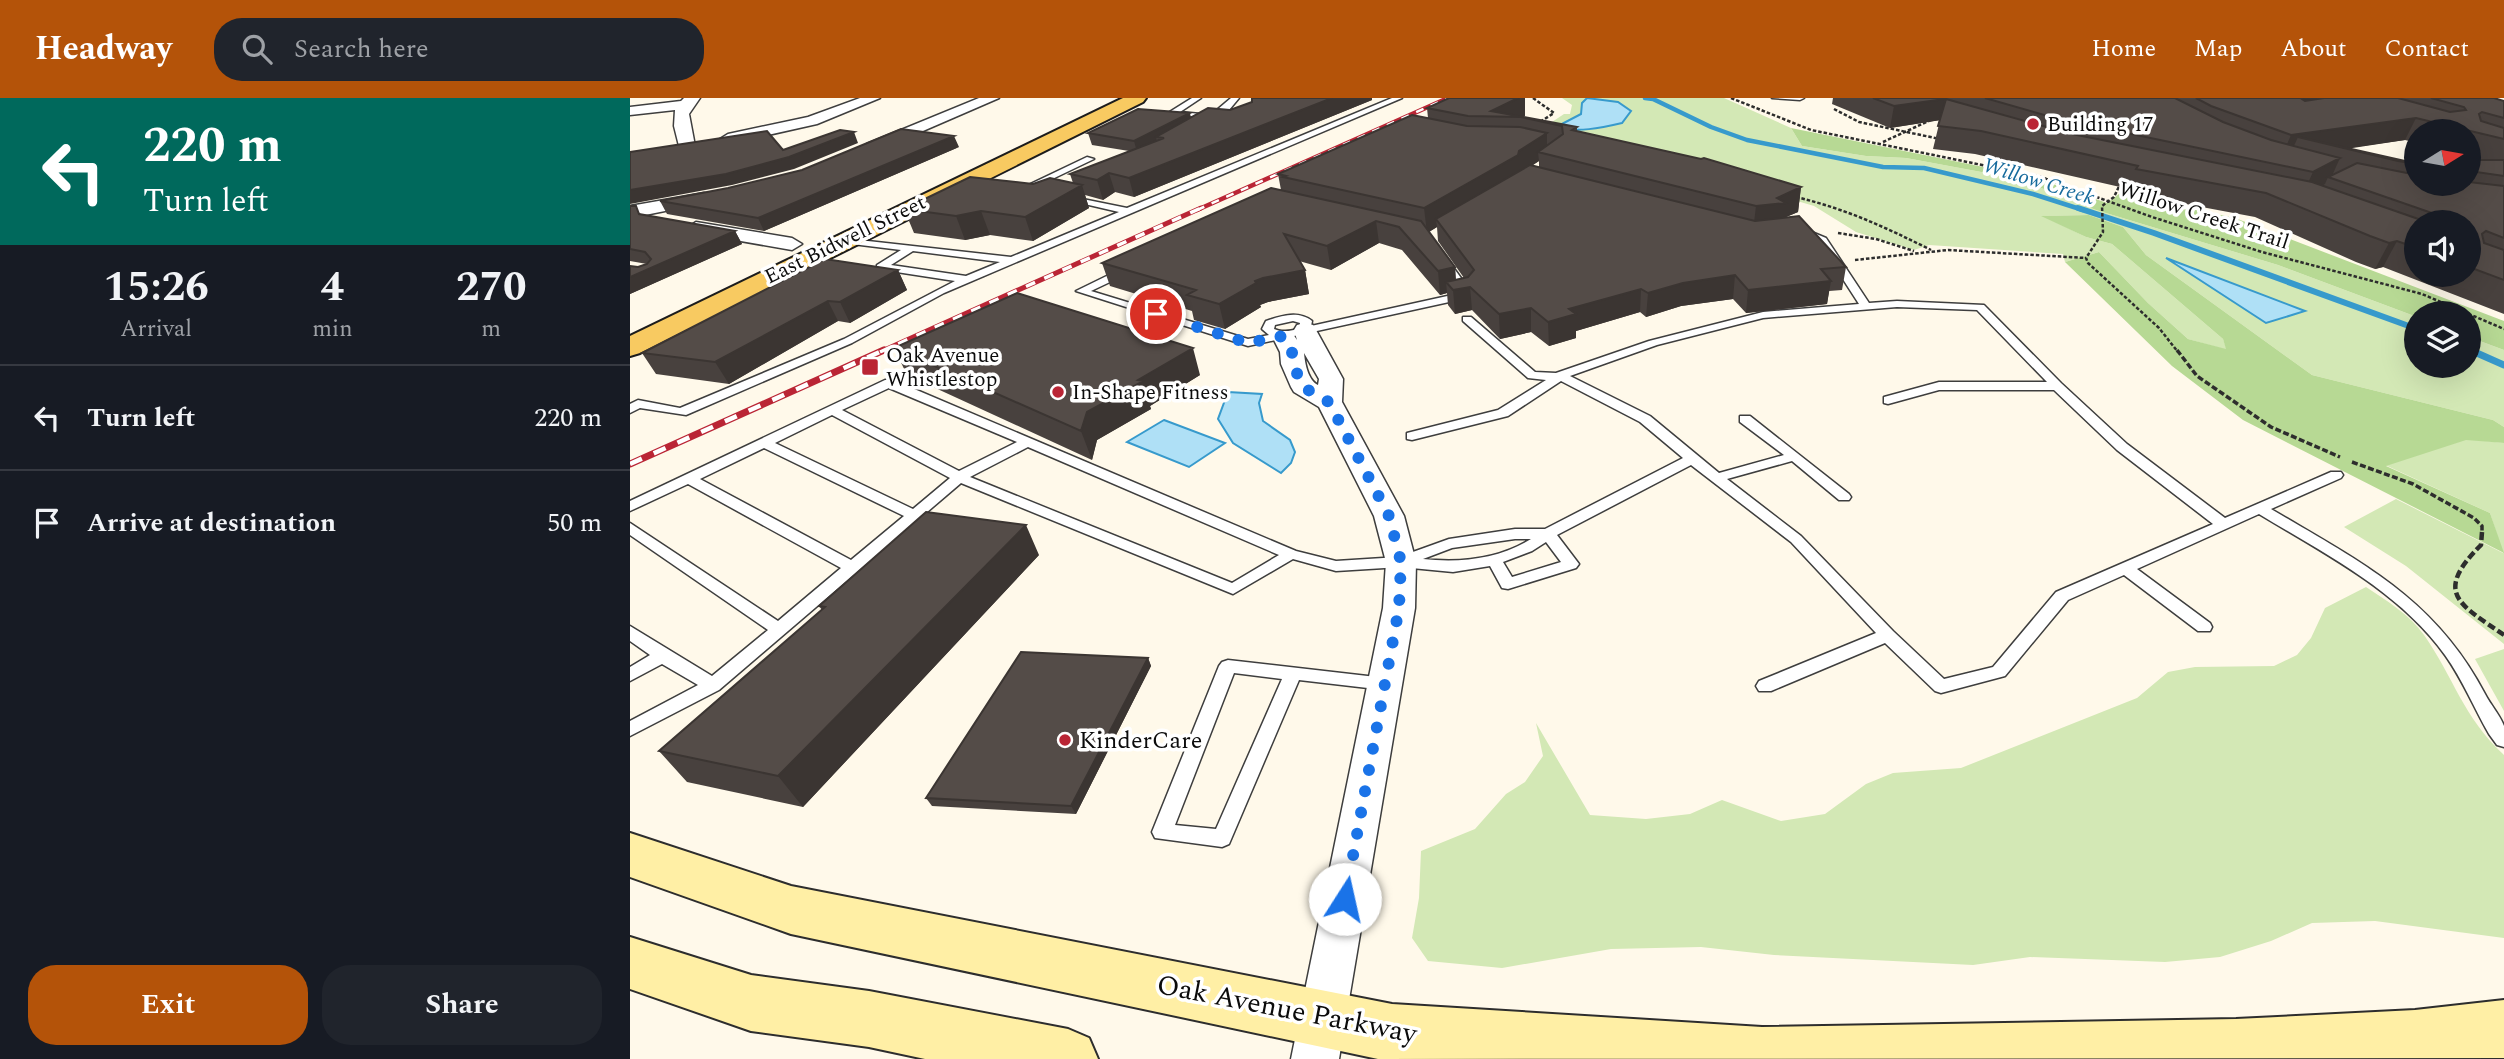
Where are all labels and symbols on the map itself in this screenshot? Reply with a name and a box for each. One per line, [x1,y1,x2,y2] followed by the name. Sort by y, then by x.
[2047,109,2154,141] place label: Building 17
[2025,116,2041,132] marker: Building 17
[2404,119,2482,196] north arrow
[1979,150,2099,214] water label: Willow Creek
[2114,173,2293,259] street label: Willow Creek Trail
[759,187,932,293] street label: East Bidwell Street
[1126,284,1186,344] pin
[886,340,999,396] place label: Oak Avenue Whistlestop
[860,357,880,377] marker: Oak Avenue Whistlestop
[1072,377,1228,409] place label: In-Shape Fitness
[1050,384,1066,400] marker: In-Shape Fitness
[1079,723,1202,759] place label: KinderCare
[1057,732,1073,748] marker: KinderCare
[1308,862,1382,936] position arrow
[1153,963,1422,1056] street label: Oak Avenue Parkway

